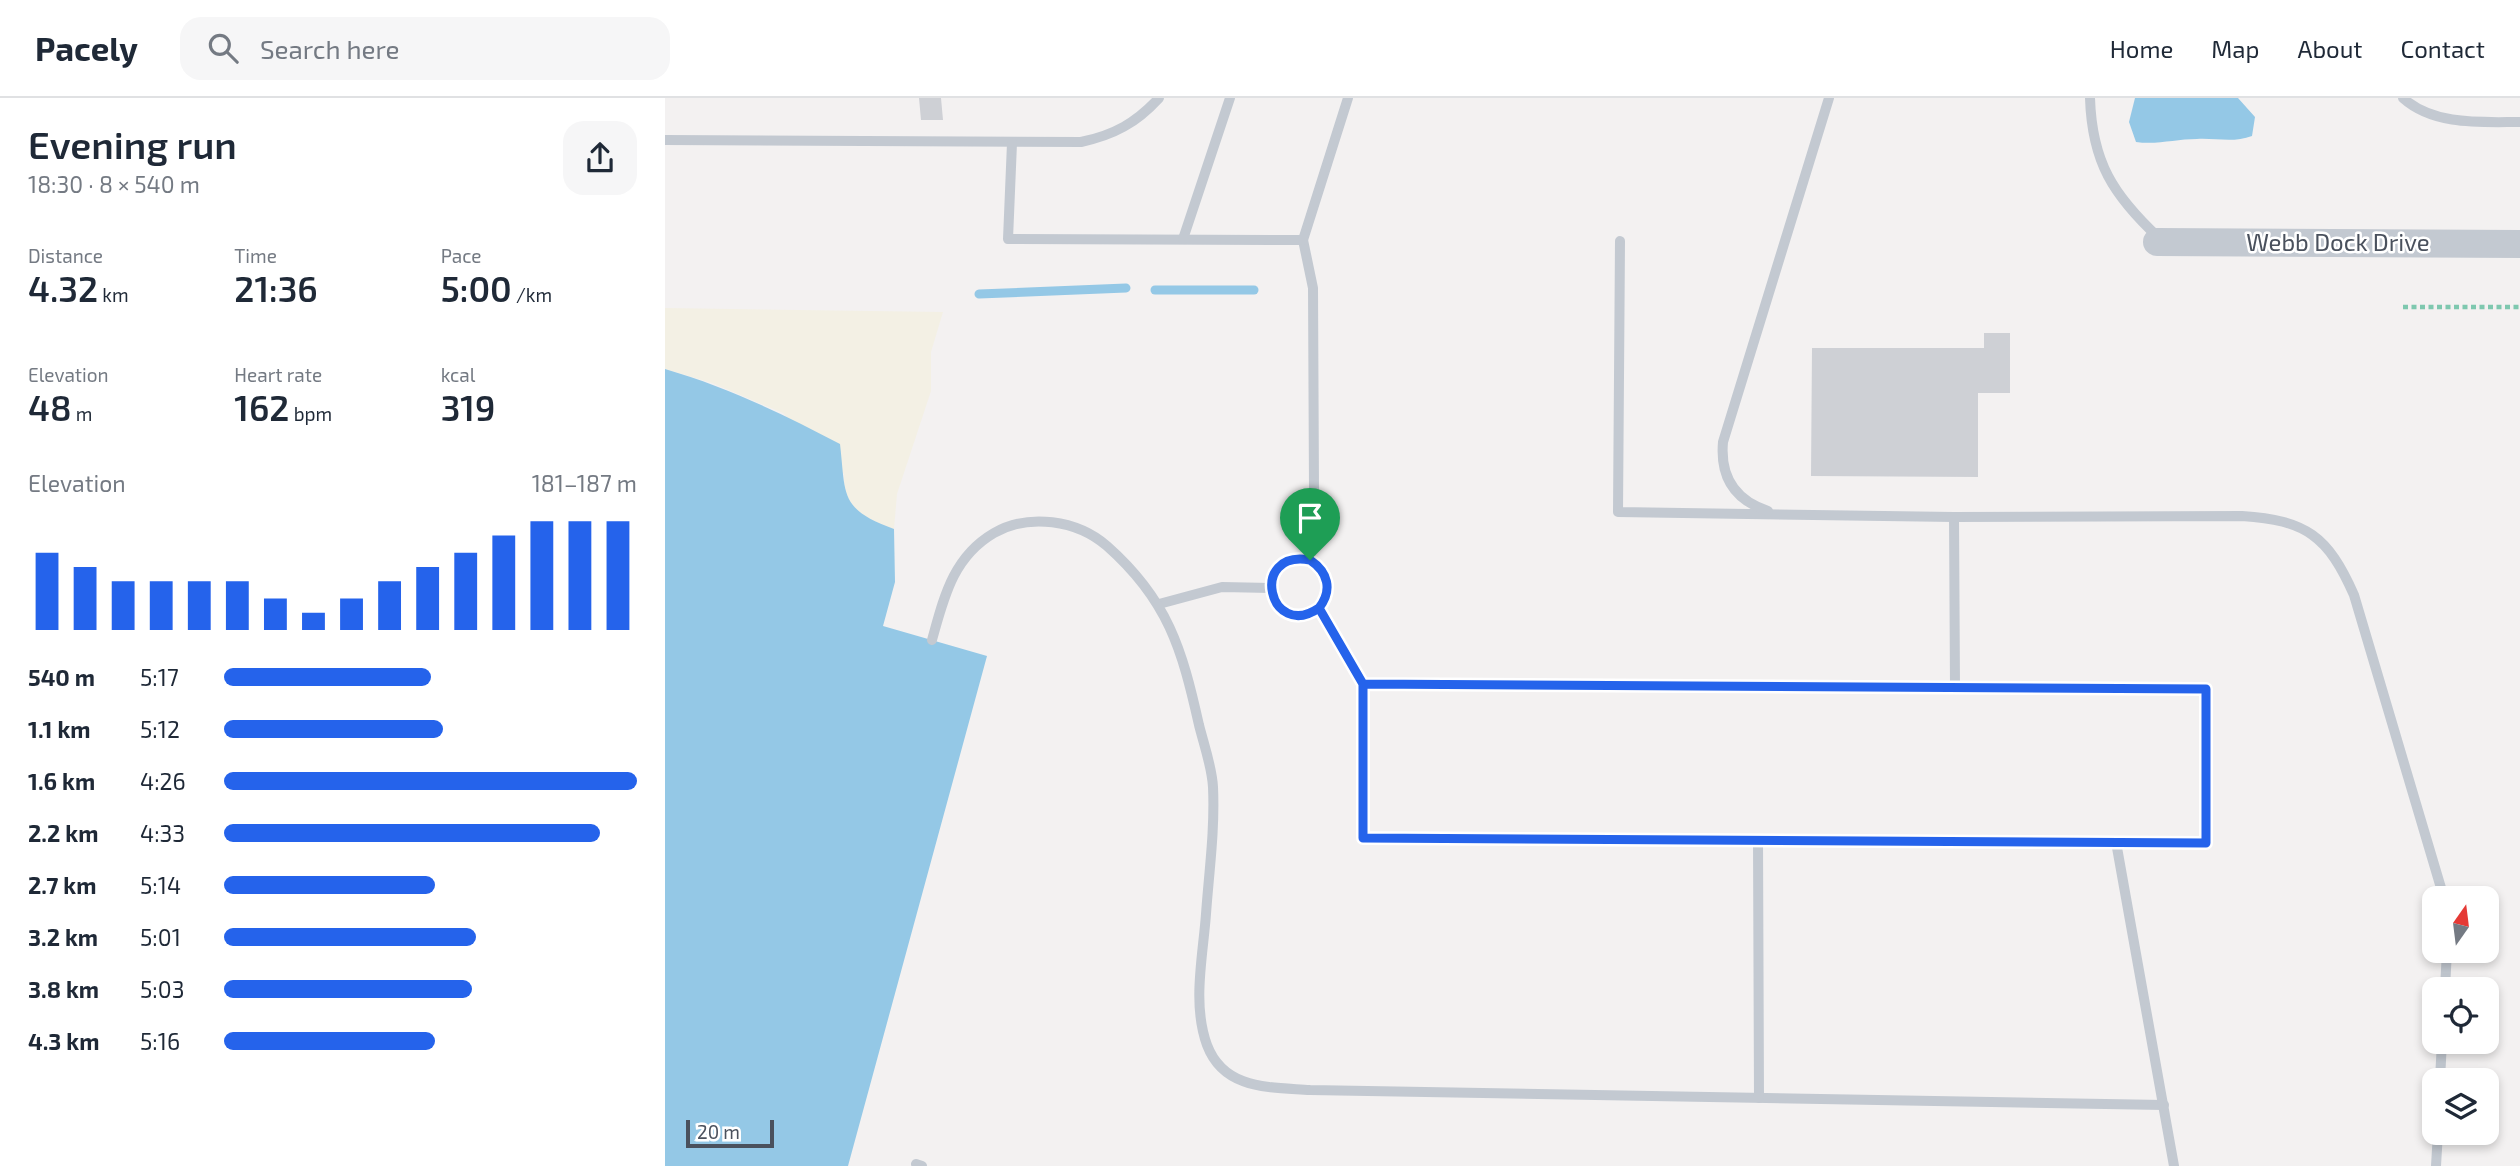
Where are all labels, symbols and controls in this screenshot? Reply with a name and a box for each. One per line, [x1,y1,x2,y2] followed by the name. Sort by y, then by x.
[180,17,670,80] search box
[35,28,138,68] text: Pacely
[204,29,242,67] icon: search
[260,33,400,64] text: Search here
[2110,34,2173,63] text: Home
[2211,34,2259,63] text: Map
[2297,34,2363,63] text: About
[2401,34,2485,63] text: Contact
[28,121,237,167] text: Evening run
[563,121,637,195] button: share
[28,170,200,198] text: 18:30 · 8 × 540 m
[2246,227,2430,256] street label: Webb Dock Drive
[28,244,103,267] text: Distance
[234,244,277,267] text: Time
[441,244,482,267] text: Pace
[28,267,98,309] text: 4.32
[234,267,318,309] text: 21:36
[441,267,512,309] text: 5:00
[98,283,129,306] text: km
[512,283,552,306] text: /km
[28,363,109,386] text: Elevation
[234,363,322,386] text: Heart rate
[441,363,475,386] text: kcal
[28,386,72,428] text: 48
[234,386,289,428] text: 162
[441,386,495,428] text: 319
[72,402,92,425] text: m
[289,402,332,425] text: bpm
[28,469,126,497] text: Elevation
[532,469,637,497] text: 181–187 m
[1280,488,1340,560] pin
[1291,499,1329,537] icon: arrive
[28,663,95,691] text: 540 m
[140,663,179,691] text: 5:17
[28,715,91,743] text: 1.1 km
[140,715,180,743] text: 5:12
[28,767,95,795] text: 1.6 km
[140,767,186,795] text: 4:26
[28,819,98,847] text: 2.2 km
[140,819,185,847] text: 4:33
[28,871,96,899] text: 2.7 km
[140,871,181,899] text: 5:14
[2422,886,2499,962] north arrow
[2422,886,2499,1145] map controls
[28,923,98,951] text: 3.2 km
[140,923,181,951] text: 5:01
[28,975,99,1003] text: 3.8 km
[140,975,184,1003] text: 5:03
[2422,977,2499,1054] button: locate
[28,1027,99,1055] text: 4.3 km
[140,1027,180,1055] text: 5:16
[2422,1068,2499,1145] button: layers
[686,1117,773,1149] scale bar
[697,1120,740,1143] text: 20 m

